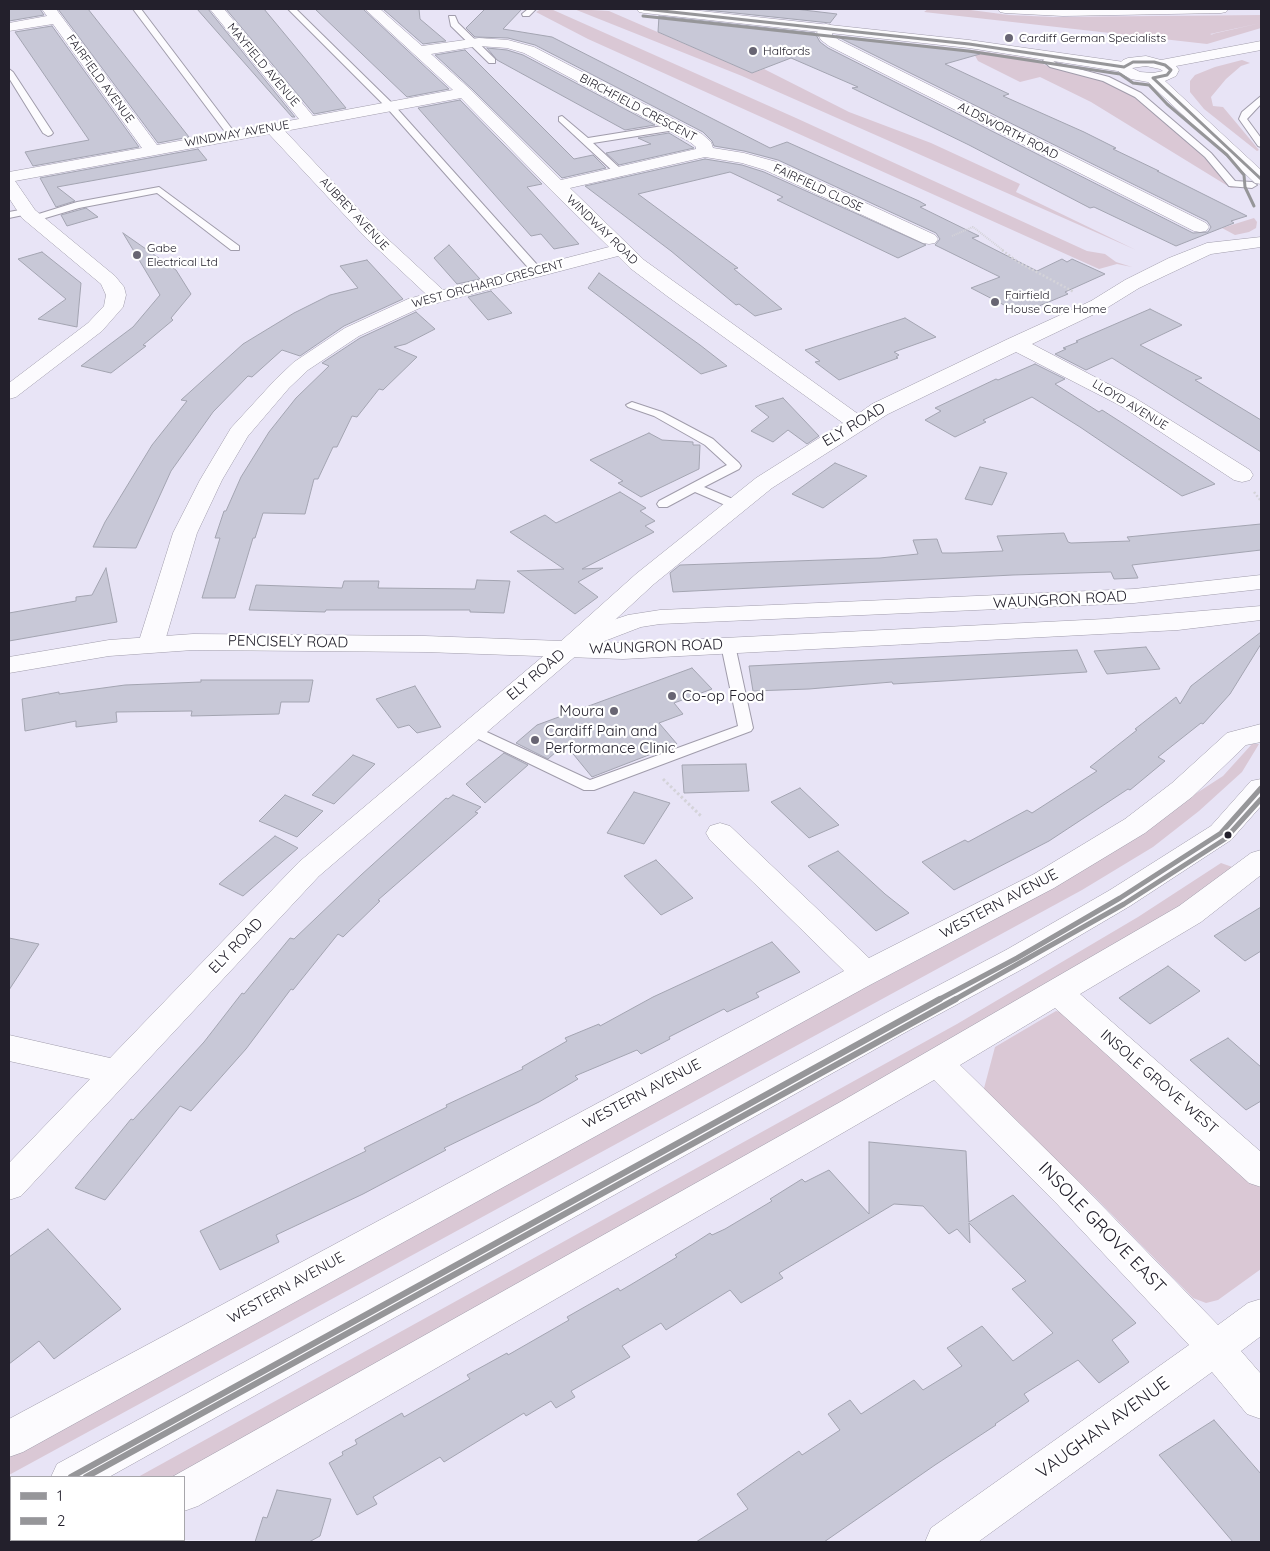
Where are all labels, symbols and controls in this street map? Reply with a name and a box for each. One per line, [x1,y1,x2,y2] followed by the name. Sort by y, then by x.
[224,20,302,110] street label: MAYFIELD AVENUE
[1019,31,1166,45] place label: Cardiff German Specialists
[63,32,137,126] street label: FAIRFIELD AVENUE
[1003,32,1015,44] marker: Cardiff German Specialists
[763,44,810,58] place label: Halfords
[747,45,759,57] marker: Halfords
[577,71,699,145] street label: BIRCHFIELD CRESCENT
[955,99,1061,163] street label: ALDSWORTH ROAD
[184,118,290,150] street label: WINDWAY AVENUE
[771,161,865,215] street label: FAIRFIELD CLOSE
[317,175,391,253] street label: AUBREY AVENUE
[563,192,641,268] street label: WINDWAY ROAD
[147,241,218,269] place label: Gabe Electrical Ltd
[131,249,143,261] marker: Gabe Electrical Ltd
[410,257,566,311] street label: WEST ORCHARD CRESCENT
[1005,288,1107,316] place label: Fairfield House Care Home
[989,296,1001,308] marker: Fairfield House Care Home
[1090,377,1170,433] street label: LLOYD AVENUE
[819,399,889,451] street label: ELY ROAD
[993,588,1127,612] street label: WAUNGRON ROAD
[228,632,348,652] street label: PENCISELY ROAD
[589,636,723,658] street label: WAUNGRON ROAD
[503,646,569,704] street label: ELY ROAD
[682,687,764,705] place label: Co-op Food
[666,690,678,702] marker: Co-op Food
[559,702,604,720] place label: Moura
[608,705,620,717] marker: Moura
[545,722,676,757] place label: Cardiff Pain and Performance Clinic
[529,734,541,746] marker: Cardiff Pain and Performance Clinic
[1223,830,1233,840] unlabelled marker
[937,865,1061,943] street label: WESTERN AVENUE
[205,915,267,977] street label: ELY ROAD
[1097,1026,1221,1138] street label: INSOLE GROVE WEST
[580,1055,704,1133] street label: WESTERN AVENUE
[1034,1158,1170,1298] street label: INSOLE GROVE EAST
[224,1248,348,1328] street label: WESTERN AVENUE
[1032,1372,1174,1484] street label: VAUGHAN AVENUE
[10,1476,185,1541] legend
[57,1486,63,1505] text: 1
[57,1511,65,1530] text: 2

